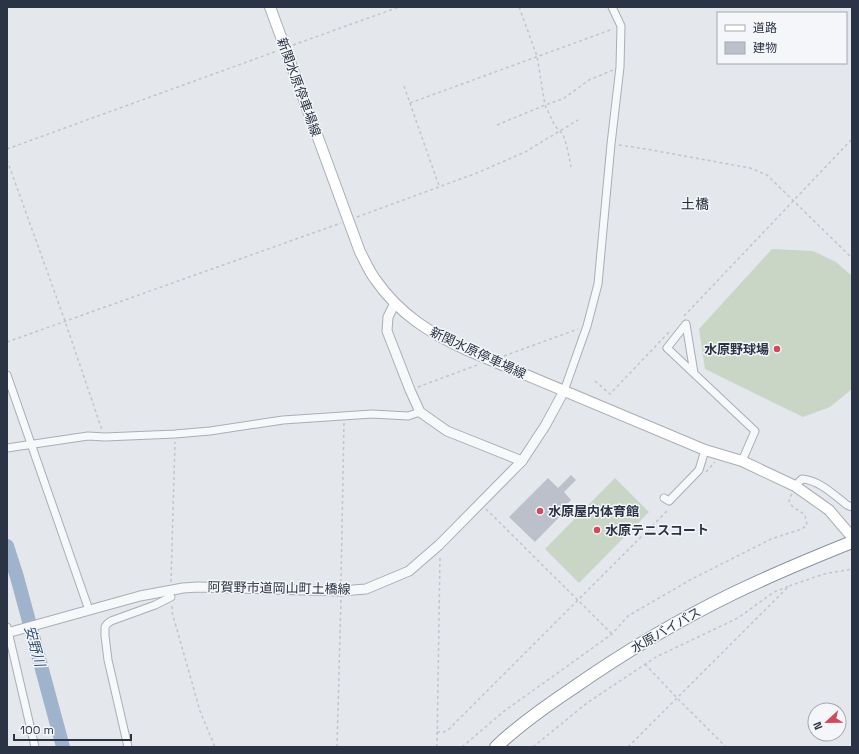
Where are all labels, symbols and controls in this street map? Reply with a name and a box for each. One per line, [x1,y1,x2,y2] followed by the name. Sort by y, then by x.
[717,12,847,64] legend
[753,20,777,36] text: 道路
[273,35,325,139] street label: 新関水原停車場線
[753,40,777,56] text: 建物
[681,195,709,213] district label: 土橋
[427,323,529,383] street label: 新関水原停車場線
[704,341,769,358] place label: 水原野球場
[772,344,782,354] marker: 水原野球場
[548,503,639,520] place label: 水原屋内体育館
[535,506,545,516] marker: 水原屋内体育館
[605,522,709,539] place label: 水原テニスコート
[592,525,602,535] marker: 水原テニスコート
[207,578,351,598] street label: 阿賀野市道岡山町土橋線
[628,603,704,657] street label: 水原バイパス
[21,623,50,671] water label: 安野川
[807,702,847,742] north arrow
[14,716,131,742] scale bar
[810,720,826,732] text: N
[20,722,54,738] text: 100 m

